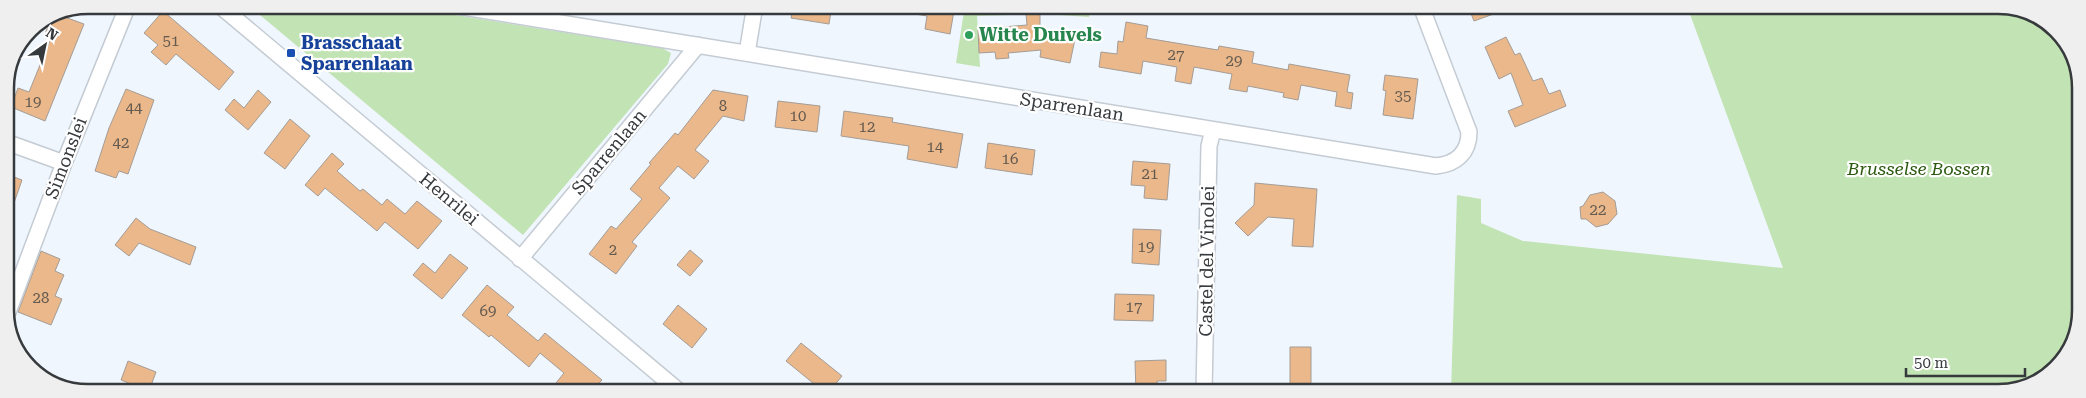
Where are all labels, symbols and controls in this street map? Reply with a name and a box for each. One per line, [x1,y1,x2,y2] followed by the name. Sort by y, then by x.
[20,20,70,70] north arrow
[43,24,61,44] text: N
[979,24,1102,45] place label: Witte Duivels
[963,29,975,41] marker: Witte Duivels
[163,32,179,50] house number: 51
[301,32,413,74] place label: Brasschaat Sparrenlaan
[1168,46,1184,64] house number: 27
[285,47,297,59] marker: Brasschaat Sparrenlaan
[1226,52,1242,70] house number: 29
[1395,87,1411,105] house number: 35
[1019,88,1126,125] street label: Sparrenlaan
[25,93,41,111] house number: 19
[719,97,727,115] house number: 8
[126,99,143,117] house number: 44
[567,104,651,199] street label: Sparrenlaan
[790,107,806,125] house number: 10
[40,114,91,202] street label: Simonslei
[859,118,875,136] house number: 12
[113,134,129,152] house number: 42
[927,138,944,156] house number: 14
[1002,150,1018,168] house number: 16
[1846,158,1991,179] park label: Brusselse Bossen
[1142,165,1158,183] house number: 21
[416,168,483,230] street label: Henrilei
[1195,185,1218,337] street label: Castel del Vinolei
[1590,201,1606,219] house number: 22
[1138,238,1154,256] house number: 19
[609,241,617,259] house number: 2
[33,289,49,307] house number: 28
[1126,298,1142,316] house number: 17
[480,302,496,320] house number: 69
[1906,346,2025,378] scale bar
[1914,354,1949,372] text: 50 m

